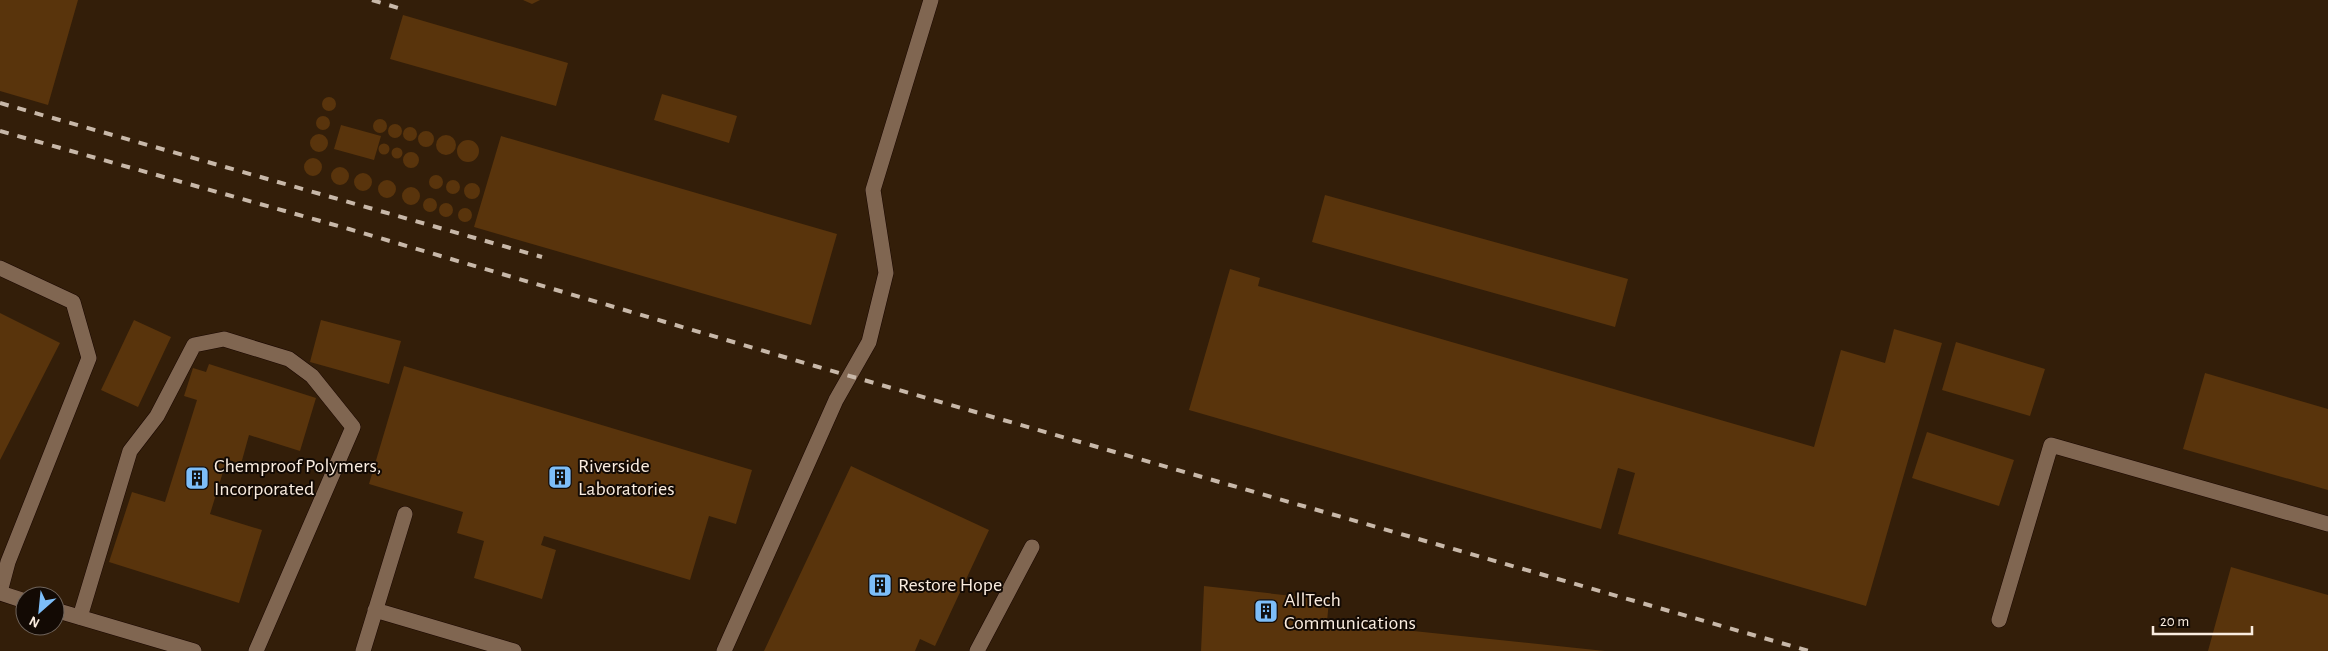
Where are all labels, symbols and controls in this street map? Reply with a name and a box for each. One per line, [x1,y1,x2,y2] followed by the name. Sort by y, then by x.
[214,456,381,499] place label: Chemproof Polymers, Incorporated
[578,456,675,499] place label: Riverside Laboratories
[547,464,573,490] building icon: Riverside Laboratories
[184,465,210,491] building icon: Chemproof Polymers, Incorporated
[867,572,893,598] building icon: Restore Hope
[898,575,1002,595] place label: Restore Hope
[15,586,65,636] north arrow
[1284,590,1416,633] place label: AllTech Communications
[1253,598,1279,624] building icon: AllTech Communications
[2153,604,2252,636] scale bar
[27,613,42,630] text: N
[2160,614,2189,629] text: 20 m

